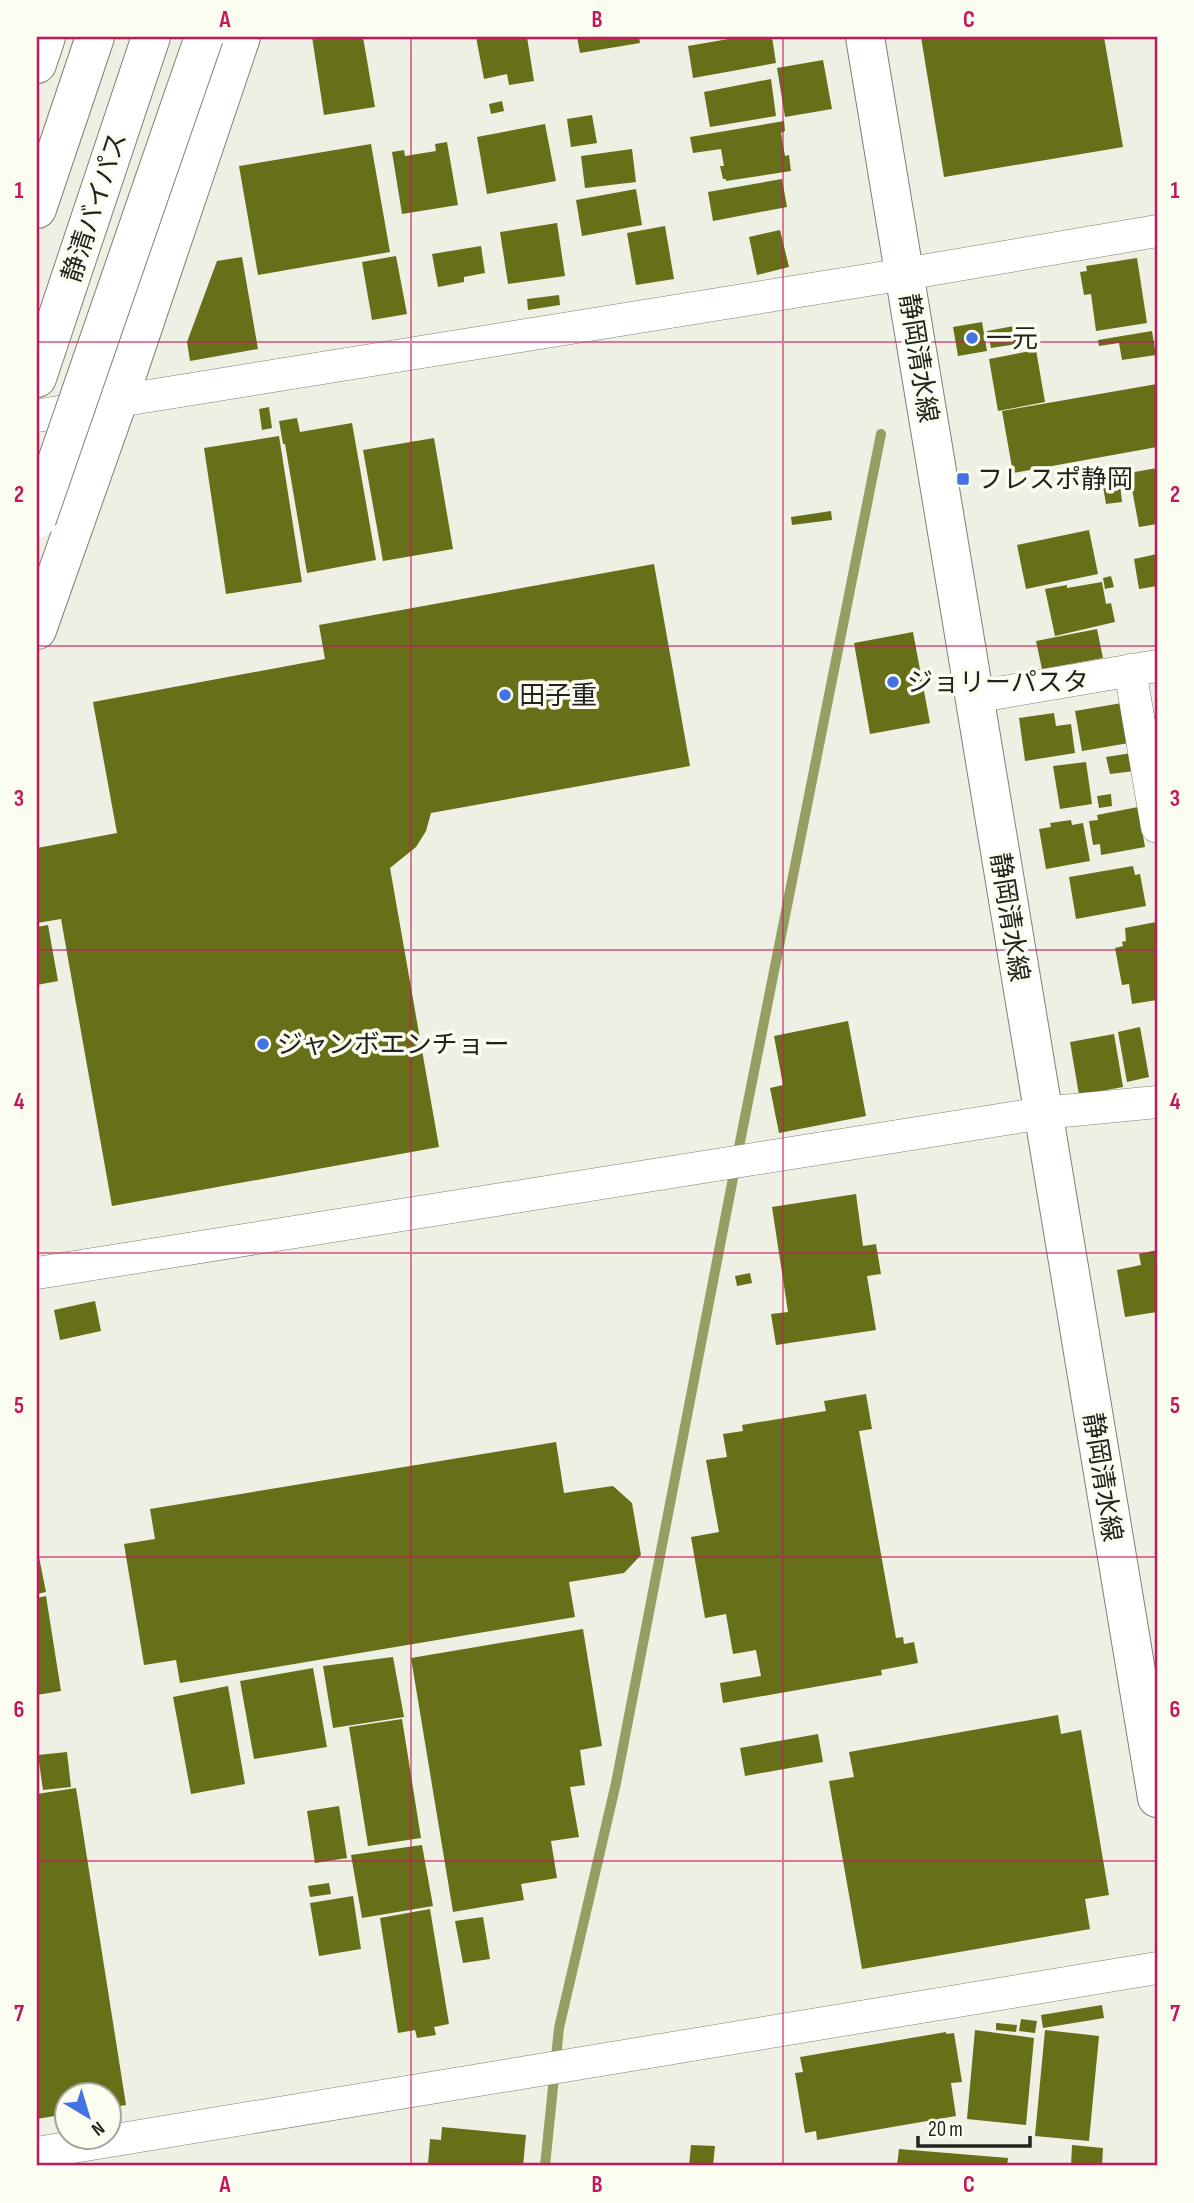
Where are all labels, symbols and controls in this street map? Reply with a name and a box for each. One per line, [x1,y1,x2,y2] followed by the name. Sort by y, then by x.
[219,6,232,34] text: A
[592,6,603,34] text: B
[963,6,975,34] text: C
[57,129,134,286] street label: 静清バイパス
[14,177,24,205] text: 1
[1170,177,1180,205] text: 1
[892,292,943,425] street label: 静岡清水線
[986,324,1038,355] place label: 一元
[964,330,980,346] marker: 一元
[977,465,1133,496] place label: フレスポ静岡
[955,471,971,487] marker: フレスポ静岡
[14,481,24,509] text: 2
[1170,481,1180,509] text: 2
[907,668,1089,699] place label: ジョリーパスタ
[885,674,901,690] marker: ジョリーパスタ
[519,681,597,712] place label: 田子重
[497,687,513,703] marker: 田子重
[14,785,24,813] text: 3
[1170,785,1180,813] text: 3
[983,851,1034,984] street label: 静岡清水線
[277,1030,510,1061] place label: ジャンボエンチョー
[255,1036,271,1052] marker: ジャンボエンチョー
[14,1088,25,1116] text: 4
[1170,1088,1181,1116] text: 4
[14,1392,24,1420] text: 5
[1170,1392,1180,1420] text: 5
[1076,1411,1127,1544] street label: 静岡清水線
[14,1696,24,1724] text: 6
[1170,1696,1180,1724] text: 6
[14,2000,24,2028] text: 7
[1170,2000,1180,2028] text: 7
[52,2080,122,2150] north arrow
[918,2105,1030,2149] scale bar
[86,2116,109,2140] text: N
[928,2117,963,2142] text: 20 m
[219,2171,232,2199] text: A
[592,2171,603,2199] text: B
[963,2171,975,2199] text: C

